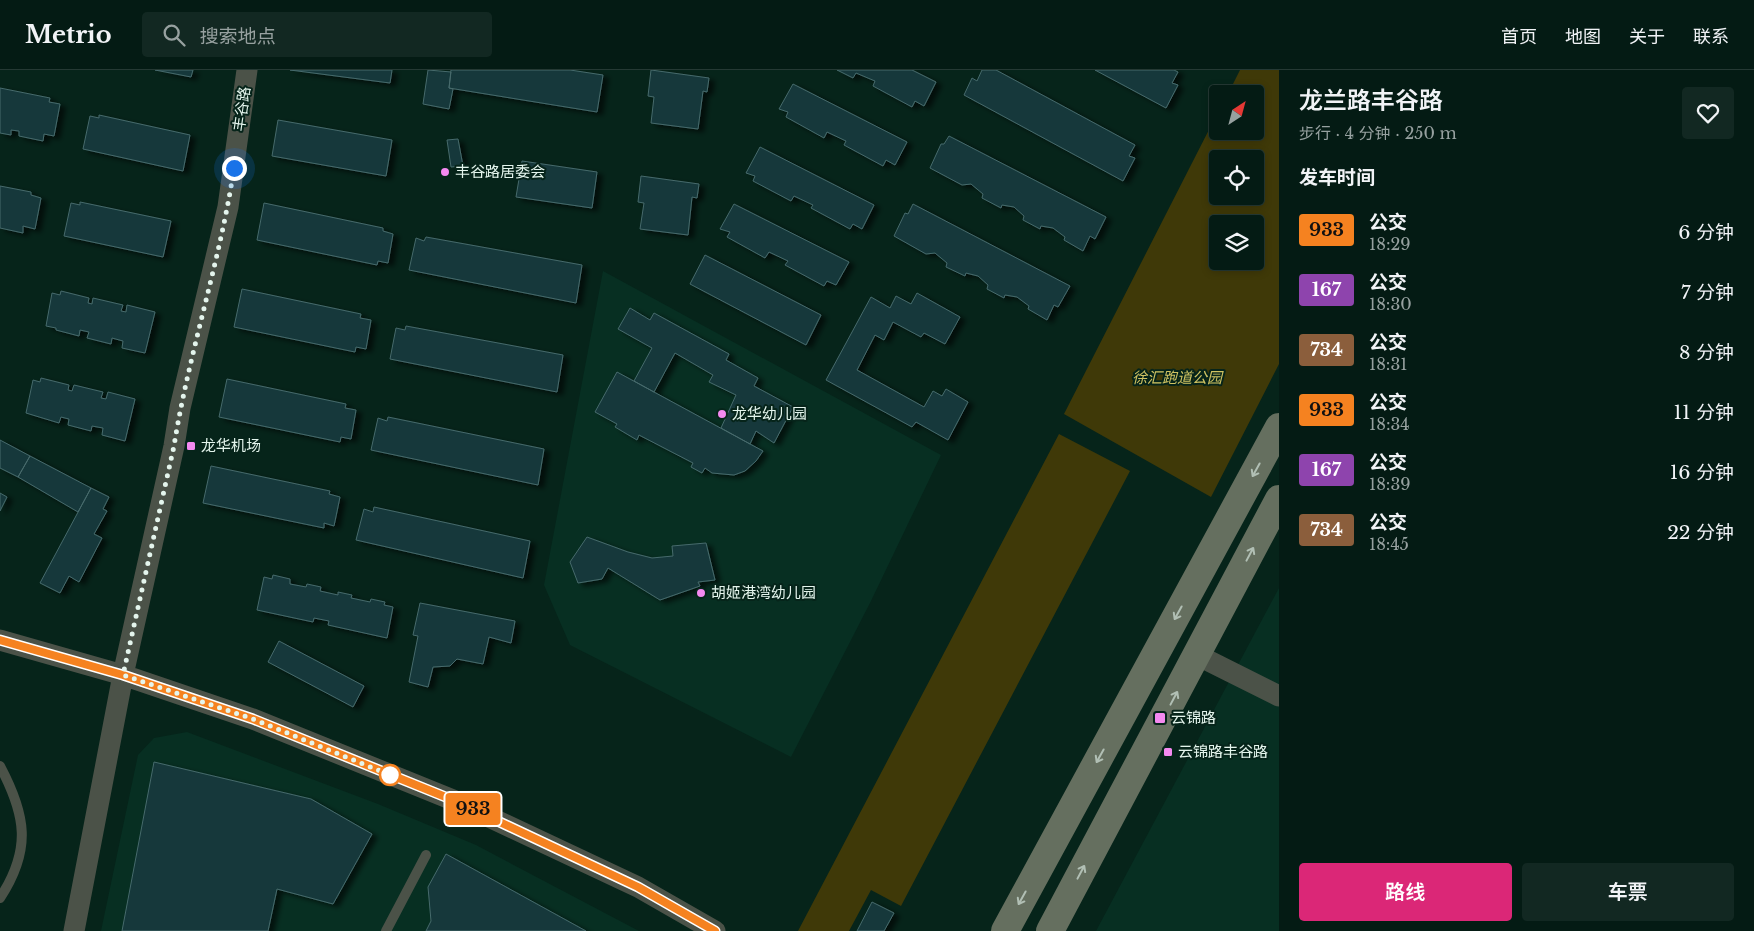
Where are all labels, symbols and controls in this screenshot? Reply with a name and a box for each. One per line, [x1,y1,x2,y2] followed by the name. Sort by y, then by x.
[142,12,492,57] search box
[25,20,112,49] text: Metrio
[160,21,188,49] icon: search
[200,25,276,48] text: 搜索地点
[1501,26,1537,48] text: 首页
[1565,26,1601,48] text: 地图
[1629,26,1665,48] text: 关于
[1693,26,1729,48] text: 联系
[229,85,254,133] street label: 丰谷路
[1209,85,1264,140] north arrow
[1209,85,1264,270] map controls
[1299,86,1443,115] text: 龙兰路丰谷路
[1682,87,1734,139] button: heart
[1299,123,1457,143] text: 步行 · 4 分钟 · 250 m
[1209,150,1264,205] button: locate
[222,156,247,181] your location
[455,162,545,181] place label: 丰谷路居委会
[439,166,451,178] marker: 丰谷路居委会
[1299,166,1375,189] text: 发车时间
[1369,211,1407,234] text: 公交
[1209,215,1264,270] button: layers
[1309,219,1344,241] text: 933
[1678,221,1734,244] text: 6 分钟
[1369,234,1411,254] text: 18:29
[1369,271,1407,294] text: 公交
[1312,279,1341,301] text: 167
[1681,281,1734,304] text: 7 分钟
[1369,294,1412,314] text: 18:30
[1369,331,1407,354] text: 公交
[1310,339,1343,361] text: 734
[1679,341,1734,364] text: 8 分钟
[1369,354,1407,374] text: 18:31
[1132,368,1224,387] park label: 徐汇跑道公园
[1369,391,1407,414] text: 公交
[1309,399,1344,421] text: 933
[1674,401,1734,424] text: 11 分钟
[732,404,807,423] place label: 龙华幼儿园
[716,408,728,420] marker: 龙华幼儿园
[1369,414,1410,434] text: 18:34
[201,436,261,455] place label: 龙华机场
[185,440,197,452] marker: 龙华机场
[1369,451,1407,474] text: 公交
[1312,459,1341,481] text: 167
[1670,461,1734,484] text: 16 分钟
[1250,463,1260,477] one-way arrow
[1369,474,1411,494] text: 18:39
[1369,511,1407,534] text: 公交
[1310,519,1343,541] text: 734
[1667,521,1734,544] text: 22 分钟
[1369,534,1409,554] text: 18:45
[1245,547,1255,562] one-way arrow
[711,583,816,602] place label: 胡姬港湾幼儿园
[695,587,707,599] marker: 胡姬港湾幼儿园
[1173,605,1182,620] one-way arrow
[1170,691,1179,706] one-way arrow
[1171,708,1216,727] place label: 云锦路
[1153,711,1167,725] marker: 云锦路
[1178,742,1268,761] place label: 云锦路丰谷路
[1162,746,1174,758] marker: 云锦路丰谷路
[1095,748,1105,763] one-way arrow
[379,764,401,786] unlabelled marker
[444,793,502,825] line badge: 933
[455,798,491,820] text: 933
[1299,863,1512,921] button: 路线
[1522,863,1734,921] button: 车票
[1077,866,1087,880] one-way arrow
[1017,891,1027,905] one-way arrow

